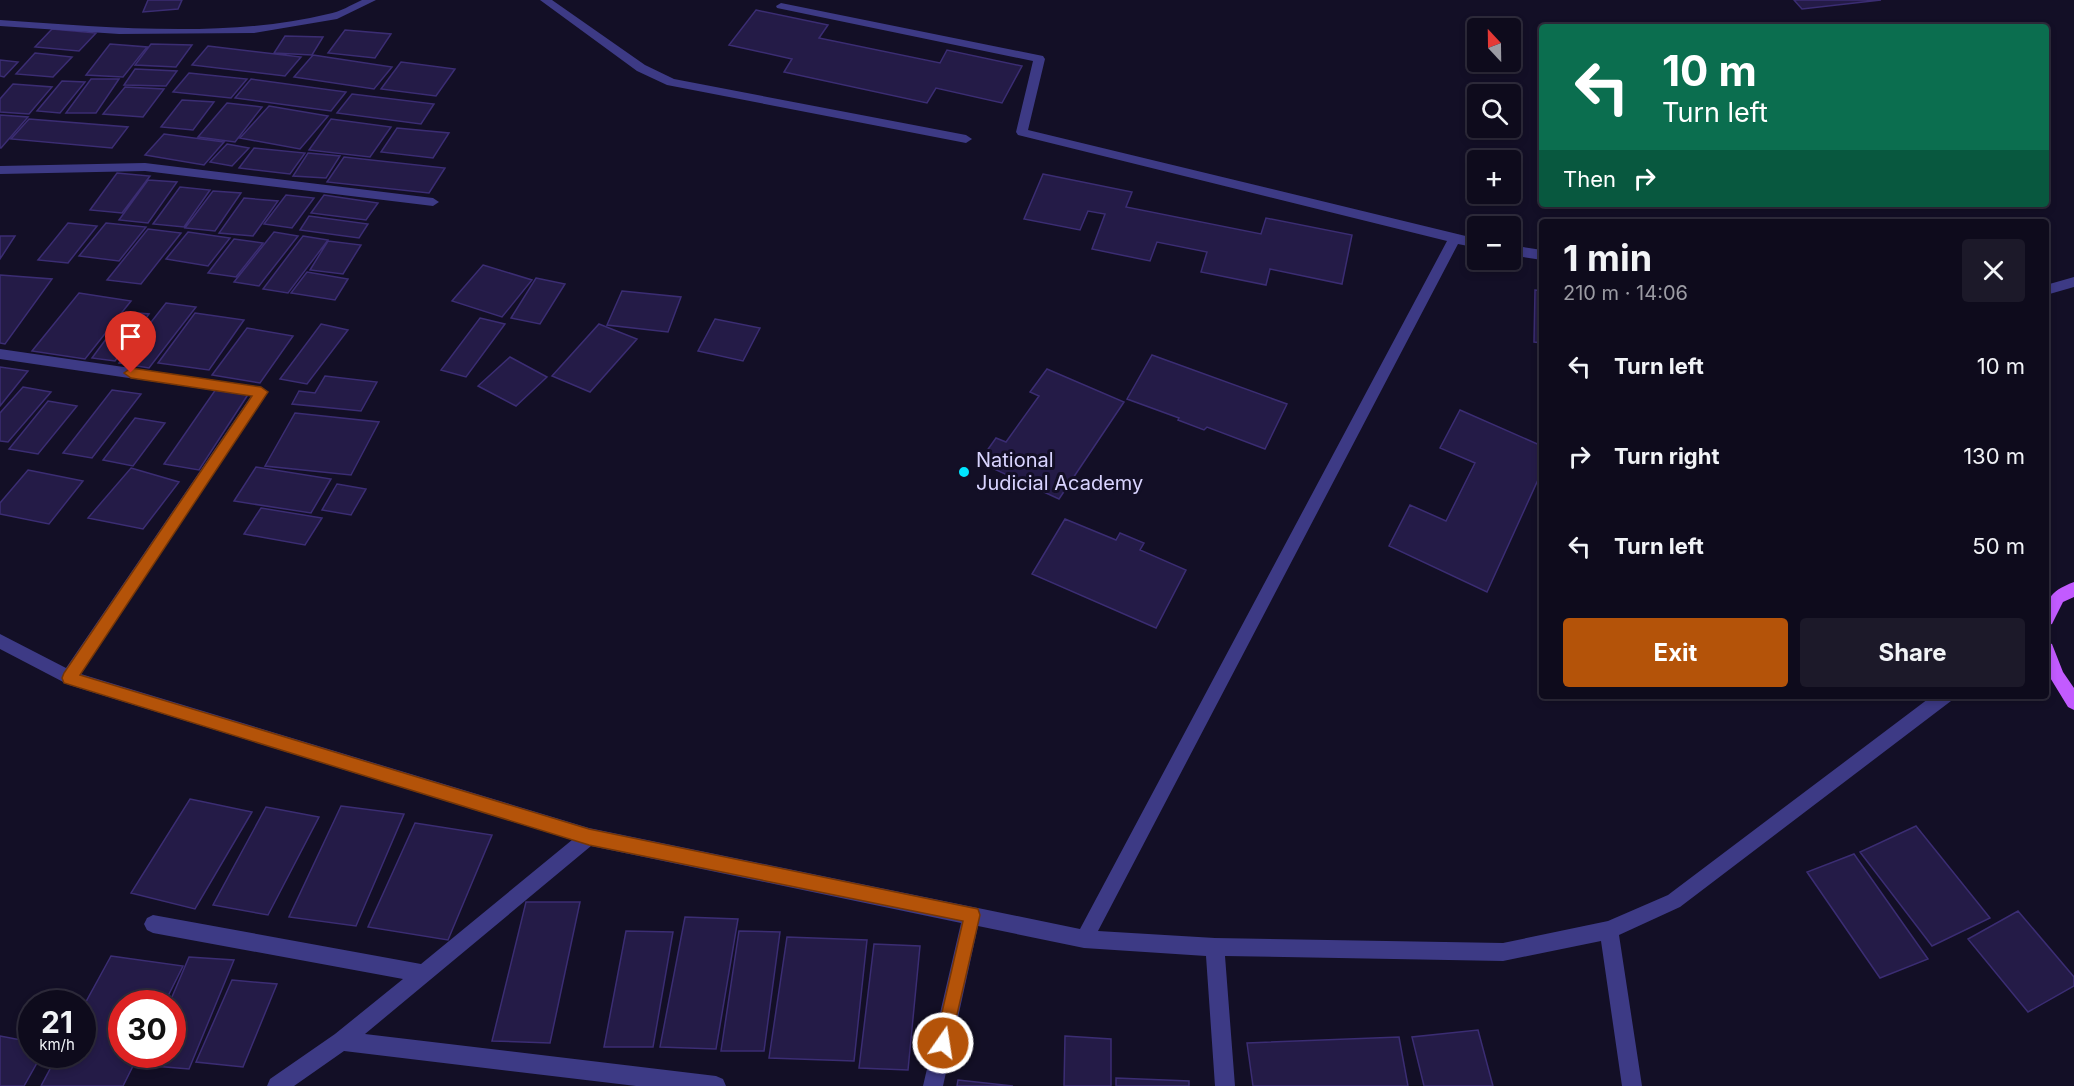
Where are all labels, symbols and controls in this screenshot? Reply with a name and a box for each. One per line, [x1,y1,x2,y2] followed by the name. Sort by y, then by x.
[1467,18,1521,72] north arrow
[1467,18,1521,270] map controls
[1662,45,1757,96] text: 10 m
[1563,48,1641,126] icon: left
[1467,84,1521,138] button: search
[1662,96,1768,129] text: Turn left
[1467,150,1521,204] button: +
[1628,162,1661,195] icon: right
[1563,166,1616,192] text: Then
[1467,216,1521,270] button: −
[1563,236,1652,280] text: 1 min
[1962,239,2025,302] button: close
[1563,281,1688,305] text: 210 m · 14:06
[105,311,156,373] pin
[114,320,147,353] icon: arrive
[1563,350,1596,383] icon: left
[1614,353,1704,379] text: Turn left
[1977,353,2025,379] text: 10 m
[1563,440,1596,473] icon: right
[1614,443,1720,469] text: Turn right
[1963,443,2025,469] text: 130 m
[976,448,1143,495] place label: National Judicial Academy
[957,465,971,479] marker: National Judicial Academy
[1563,530,1596,563] icon: left
[1614,533,1704,559] text: Turn left
[1972,533,2025,559] text: 50 m
[1563,618,1788,687] button: Exit
[1800,618,2025,687] button: Share
[108,990,186,1068] speed limit sign: 30
[41,1004,73,1040] text: 21
[911,1011,975,1075] position arrow
[39,1035,75,1054] text: km/h

